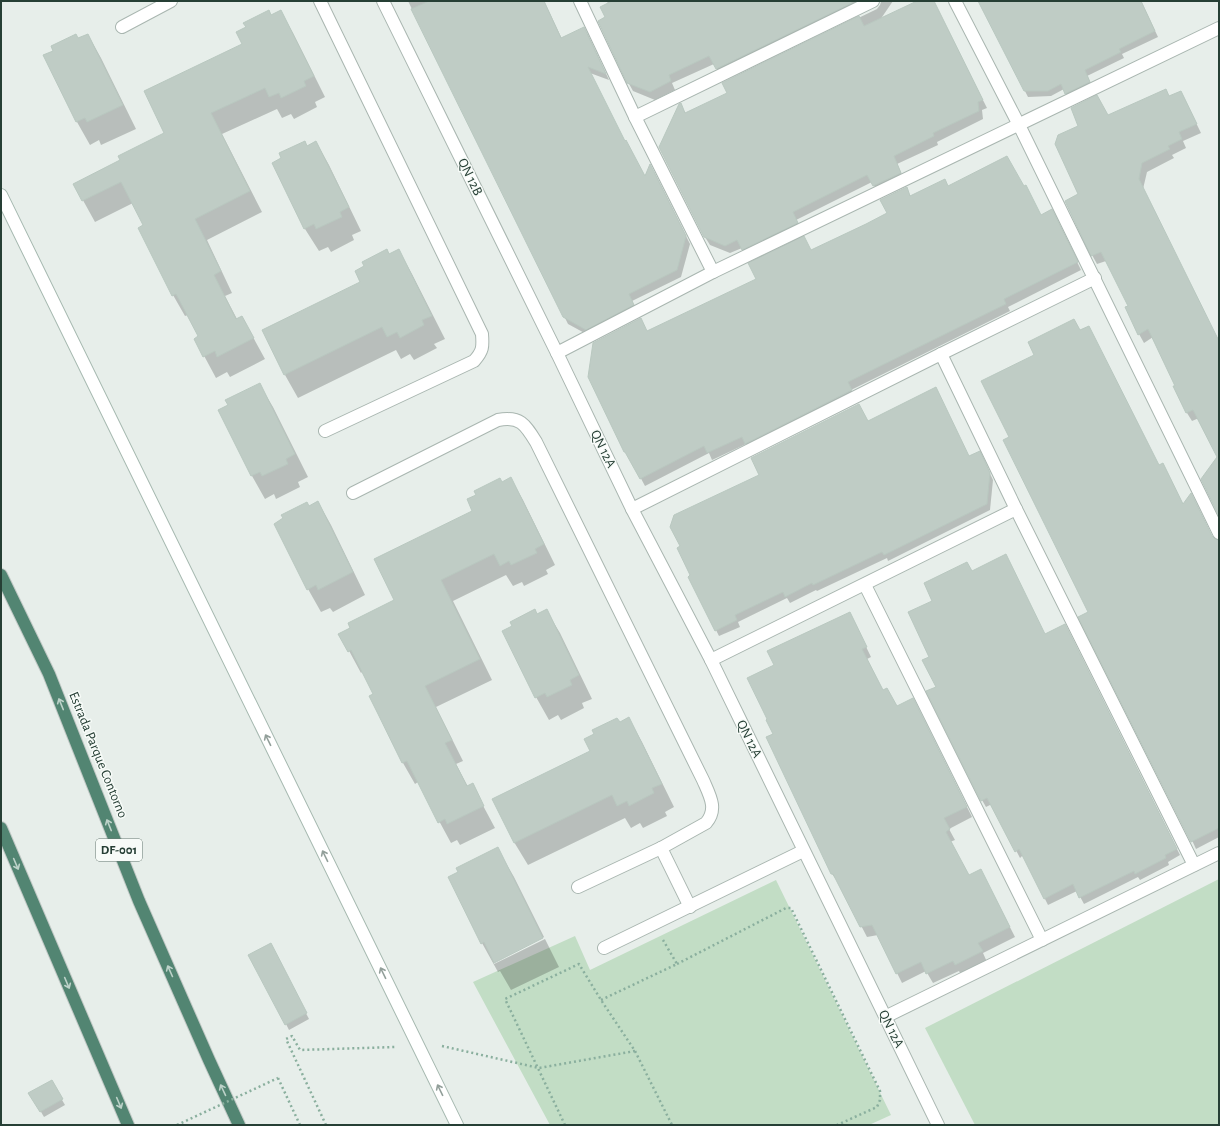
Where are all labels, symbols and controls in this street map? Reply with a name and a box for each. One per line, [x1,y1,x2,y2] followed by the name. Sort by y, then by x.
[455,156,485,198] street label: QN 12B
[588,428,618,470] street label: QN 12A
[66,690,130,820] street label: Estrada Parque Contorno
[57,699,65,711] one-way arrow
[734,718,764,760] street label: QN 12A
[264,734,271,746] one-way arrow
[105,820,113,832] one-way arrow
[96,839,142,861] road number: DF-001
[321,851,329,863] one-way arrow
[13,857,21,869] one-way arrow
[166,965,173,977] one-way arrow
[379,967,386,979] one-way arrow
[64,977,72,989] one-way arrow
[876,1008,906,1050] street label: QN 12A
[219,1084,226,1096] one-way arrow
[436,1084,443,1096] one-way arrow
[115,1096,123,1108] one-way arrow

